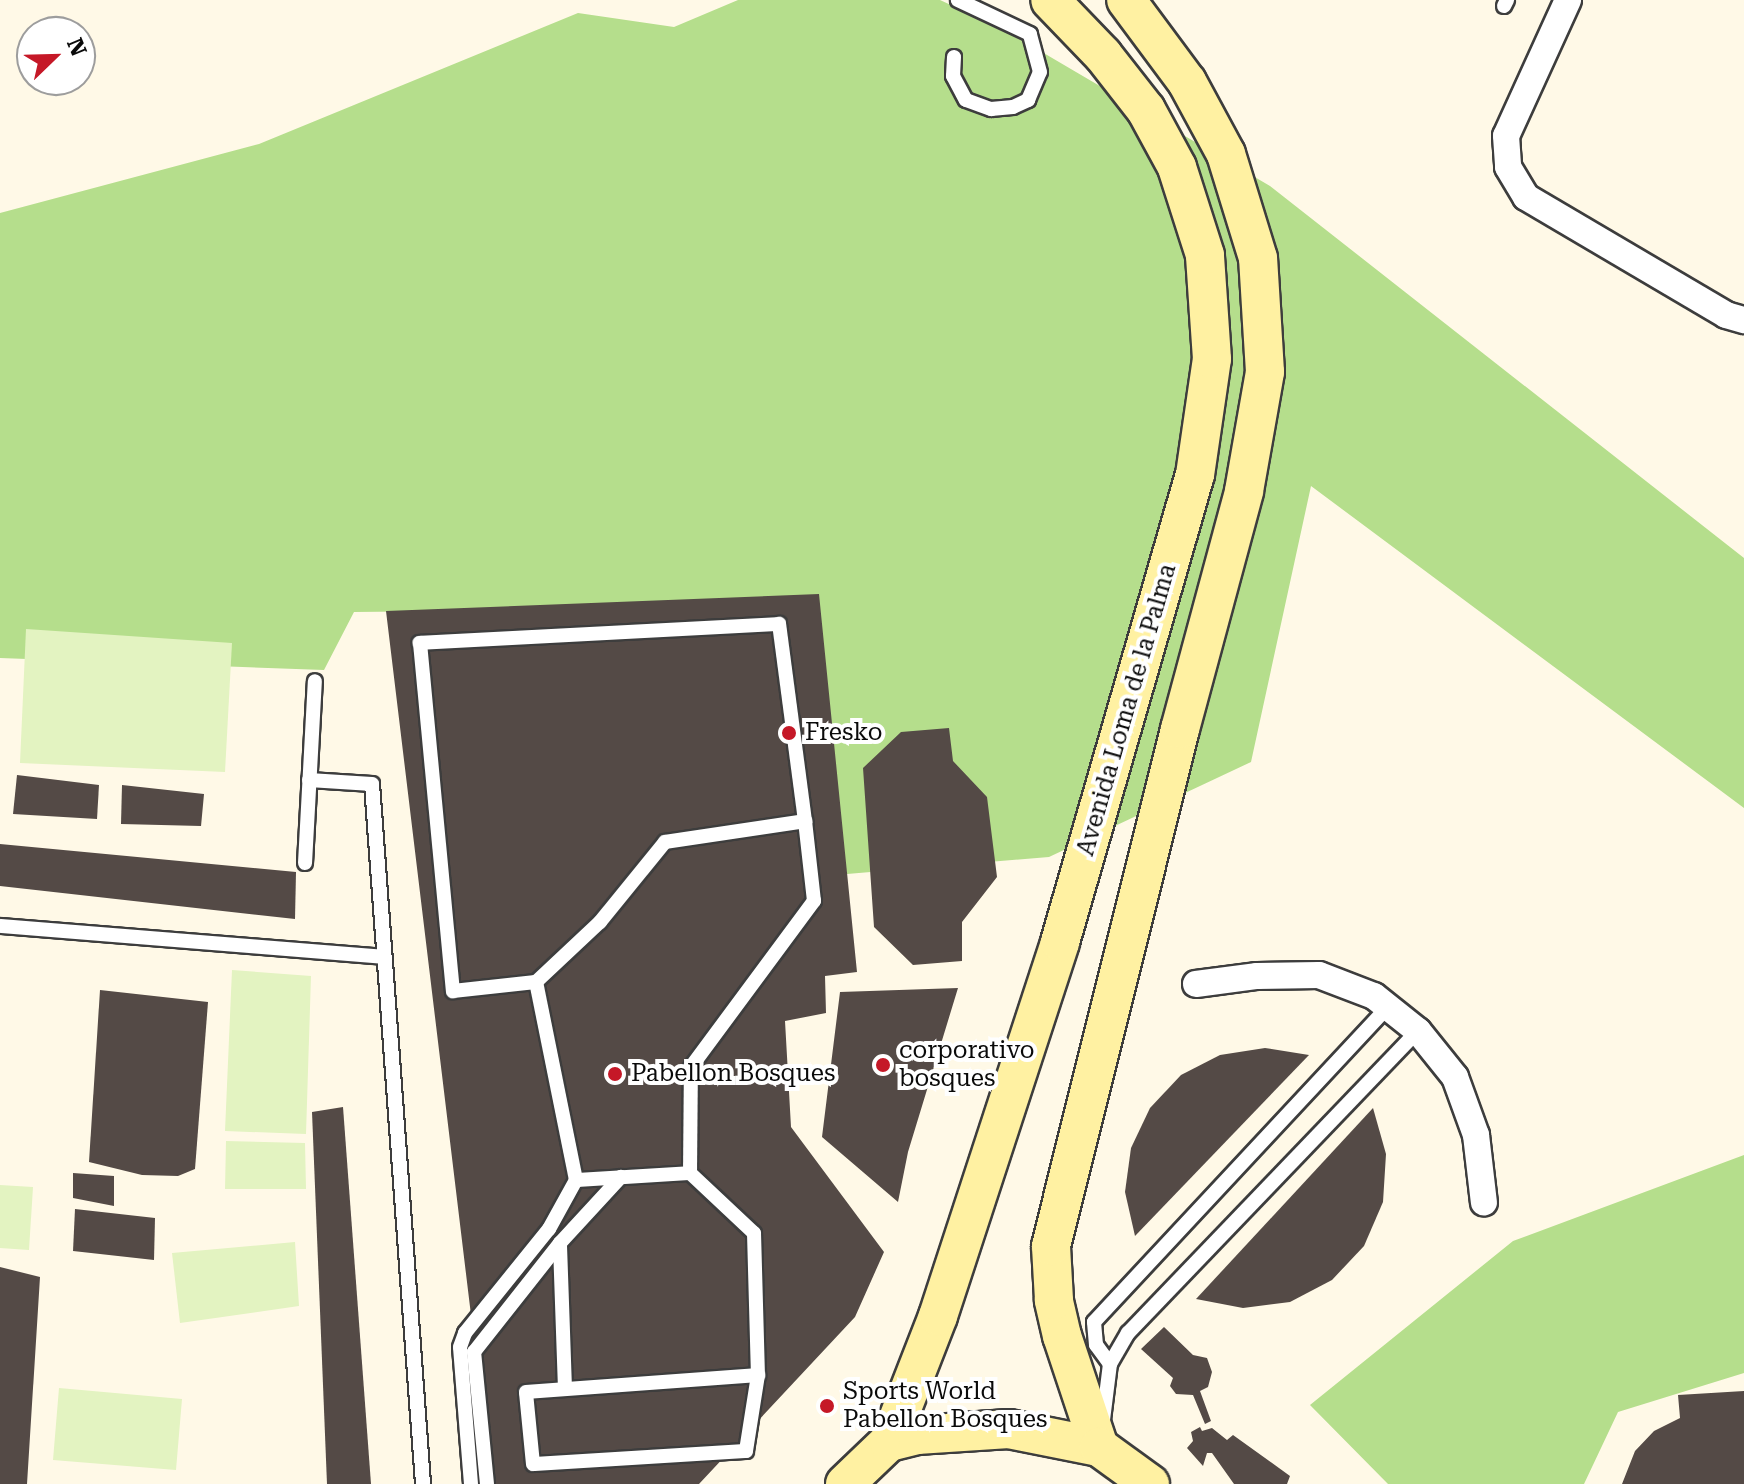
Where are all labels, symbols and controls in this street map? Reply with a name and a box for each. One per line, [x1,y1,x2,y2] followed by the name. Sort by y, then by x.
[16,16,96,96] north arrow
[62,35,92,60] text: N
[1072,561,1182,859] street label: Avenida Loma de la Palma
[805,719,883,747] place label: Fresko
[780,724,798,742] marker: Fresko
[899,1037,1035,1093] place label: corporativo bosques
[874,1056,892,1074] marker: corporativo bosques
[631,1060,835,1088] place label: Pabellon Bosques
[606,1065,624,1083] marker: Pabellon Bosques
[843,1378,1047,1434] place label: Sports World Pabellon Bosques
[818,1397,836,1415] marker: Sports World Pabellon Bosques

